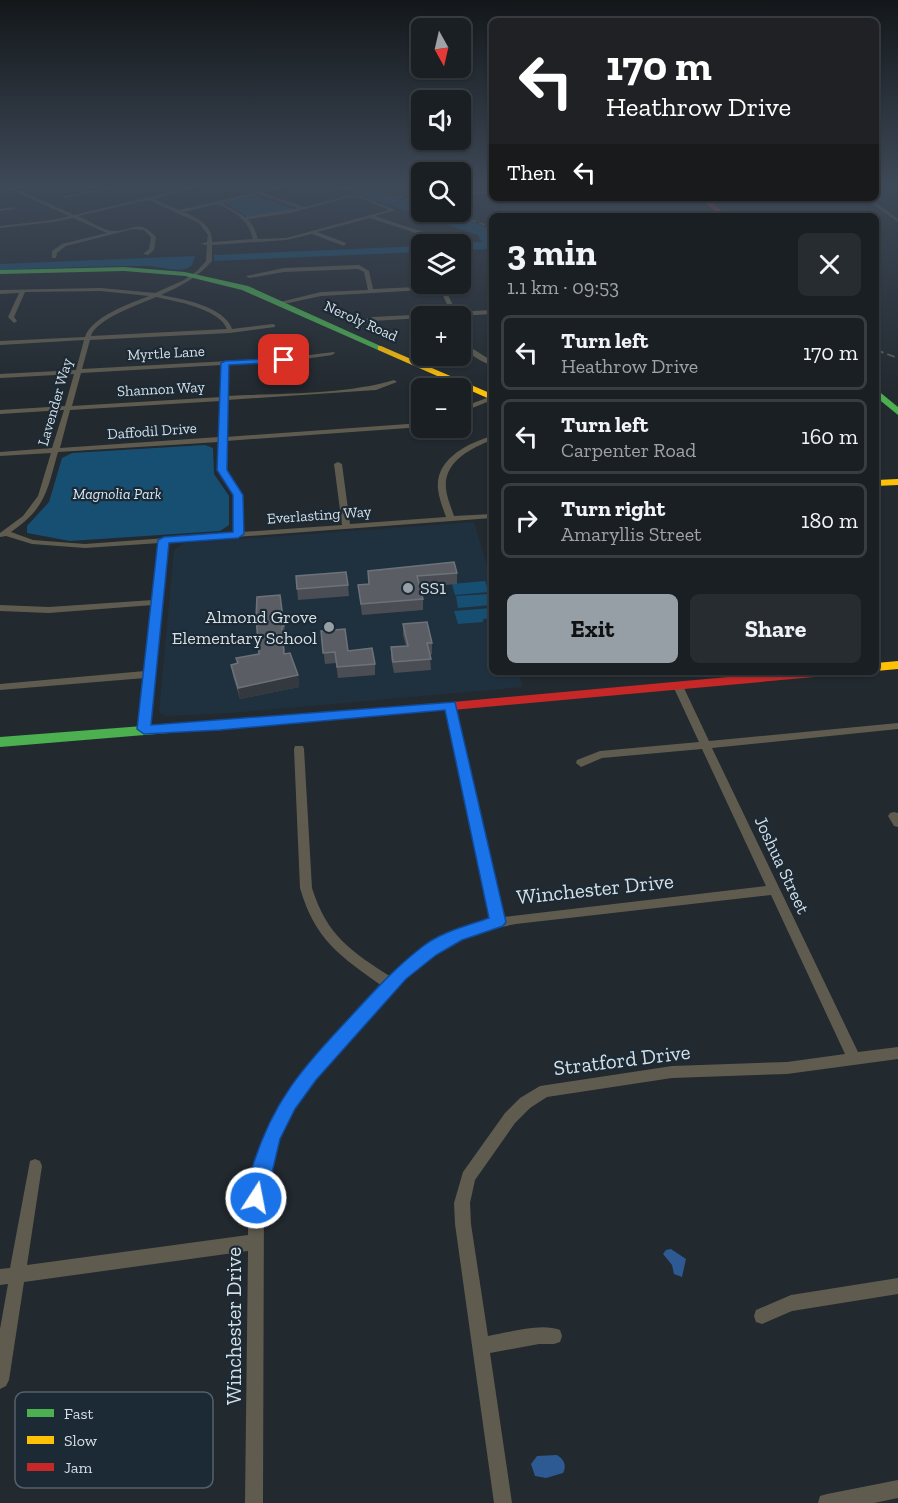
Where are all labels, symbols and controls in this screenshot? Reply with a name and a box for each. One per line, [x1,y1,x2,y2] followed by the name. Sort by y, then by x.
[411,18,471,78] north arrow
[411,18,471,438] map controls
[606,40,712,91] text: 170 m
[507,42,585,120] icon: left
[411,90,471,150] button: sound
[606,91,791,123] text: Heathrow Drive
[568,156,601,189] icon: left
[507,159,556,186] text: Then
[411,162,471,222] button: search
[507,231,597,274] text: 3 min
[798,233,861,296] button: close
[411,234,471,294] button: layers
[507,275,619,299] text: 1.1 km · 09:53
[321,297,401,346] street label: Neroly Road
[411,306,471,366] button: +
[561,327,648,354] text: Turn left
[258,334,309,385] pin
[510,336,543,369] icon: left
[803,339,858,366] text: 170 m
[127,342,205,364] street label: Myrtle Lane
[267,343,300,376] icon: arrive
[561,354,698,378] text: Heathrow Drive
[34,356,76,448] street label: Lavender Way
[117,378,206,400] street label: Shannon Way
[411,378,471,438] button: −
[561,411,648,438] text: Turn left
[107,419,197,443] street label: Daffodil Drive
[510,420,543,453] icon: left
[801,423,858,450] text: 160 m
[561,438,696,462] text: Carpenter Road
[73,485,162,503] park label: Magnolia Park
[561,495,665,522] text: Turn right
[266,502,372,528] street label: Everlasting Way
[510,504,543,537] icon: right
[801,507,858,534] text: 180 m
[561,522,701,546] text: Amaryllis Street
[420,577,446,599] place label: SS1
[401,581,415,595] marker: SS1
[507,594,678,663] button: Exit
[690,594,861,663] button: Share
[172,606,317,649] place label: Almond Grove Elementary School
[322,620,336,634] marker: Almond Grove Elementary School
[750,813,814,918] street label: Joshua Street
[515,868,675,909] street label: Winchester Drive
[552,1039,692,1080] street label: Stratford Drive
[224,1166,288,1230] position arrow
[221,1247,246,1405] street label: Winchester Drive
[15,1392,213,1488] legend
[64,1404,93,1423] text: Fast
[64,1431,98,1450] text: Slow
[64,1458,93,1477] text: Jam

